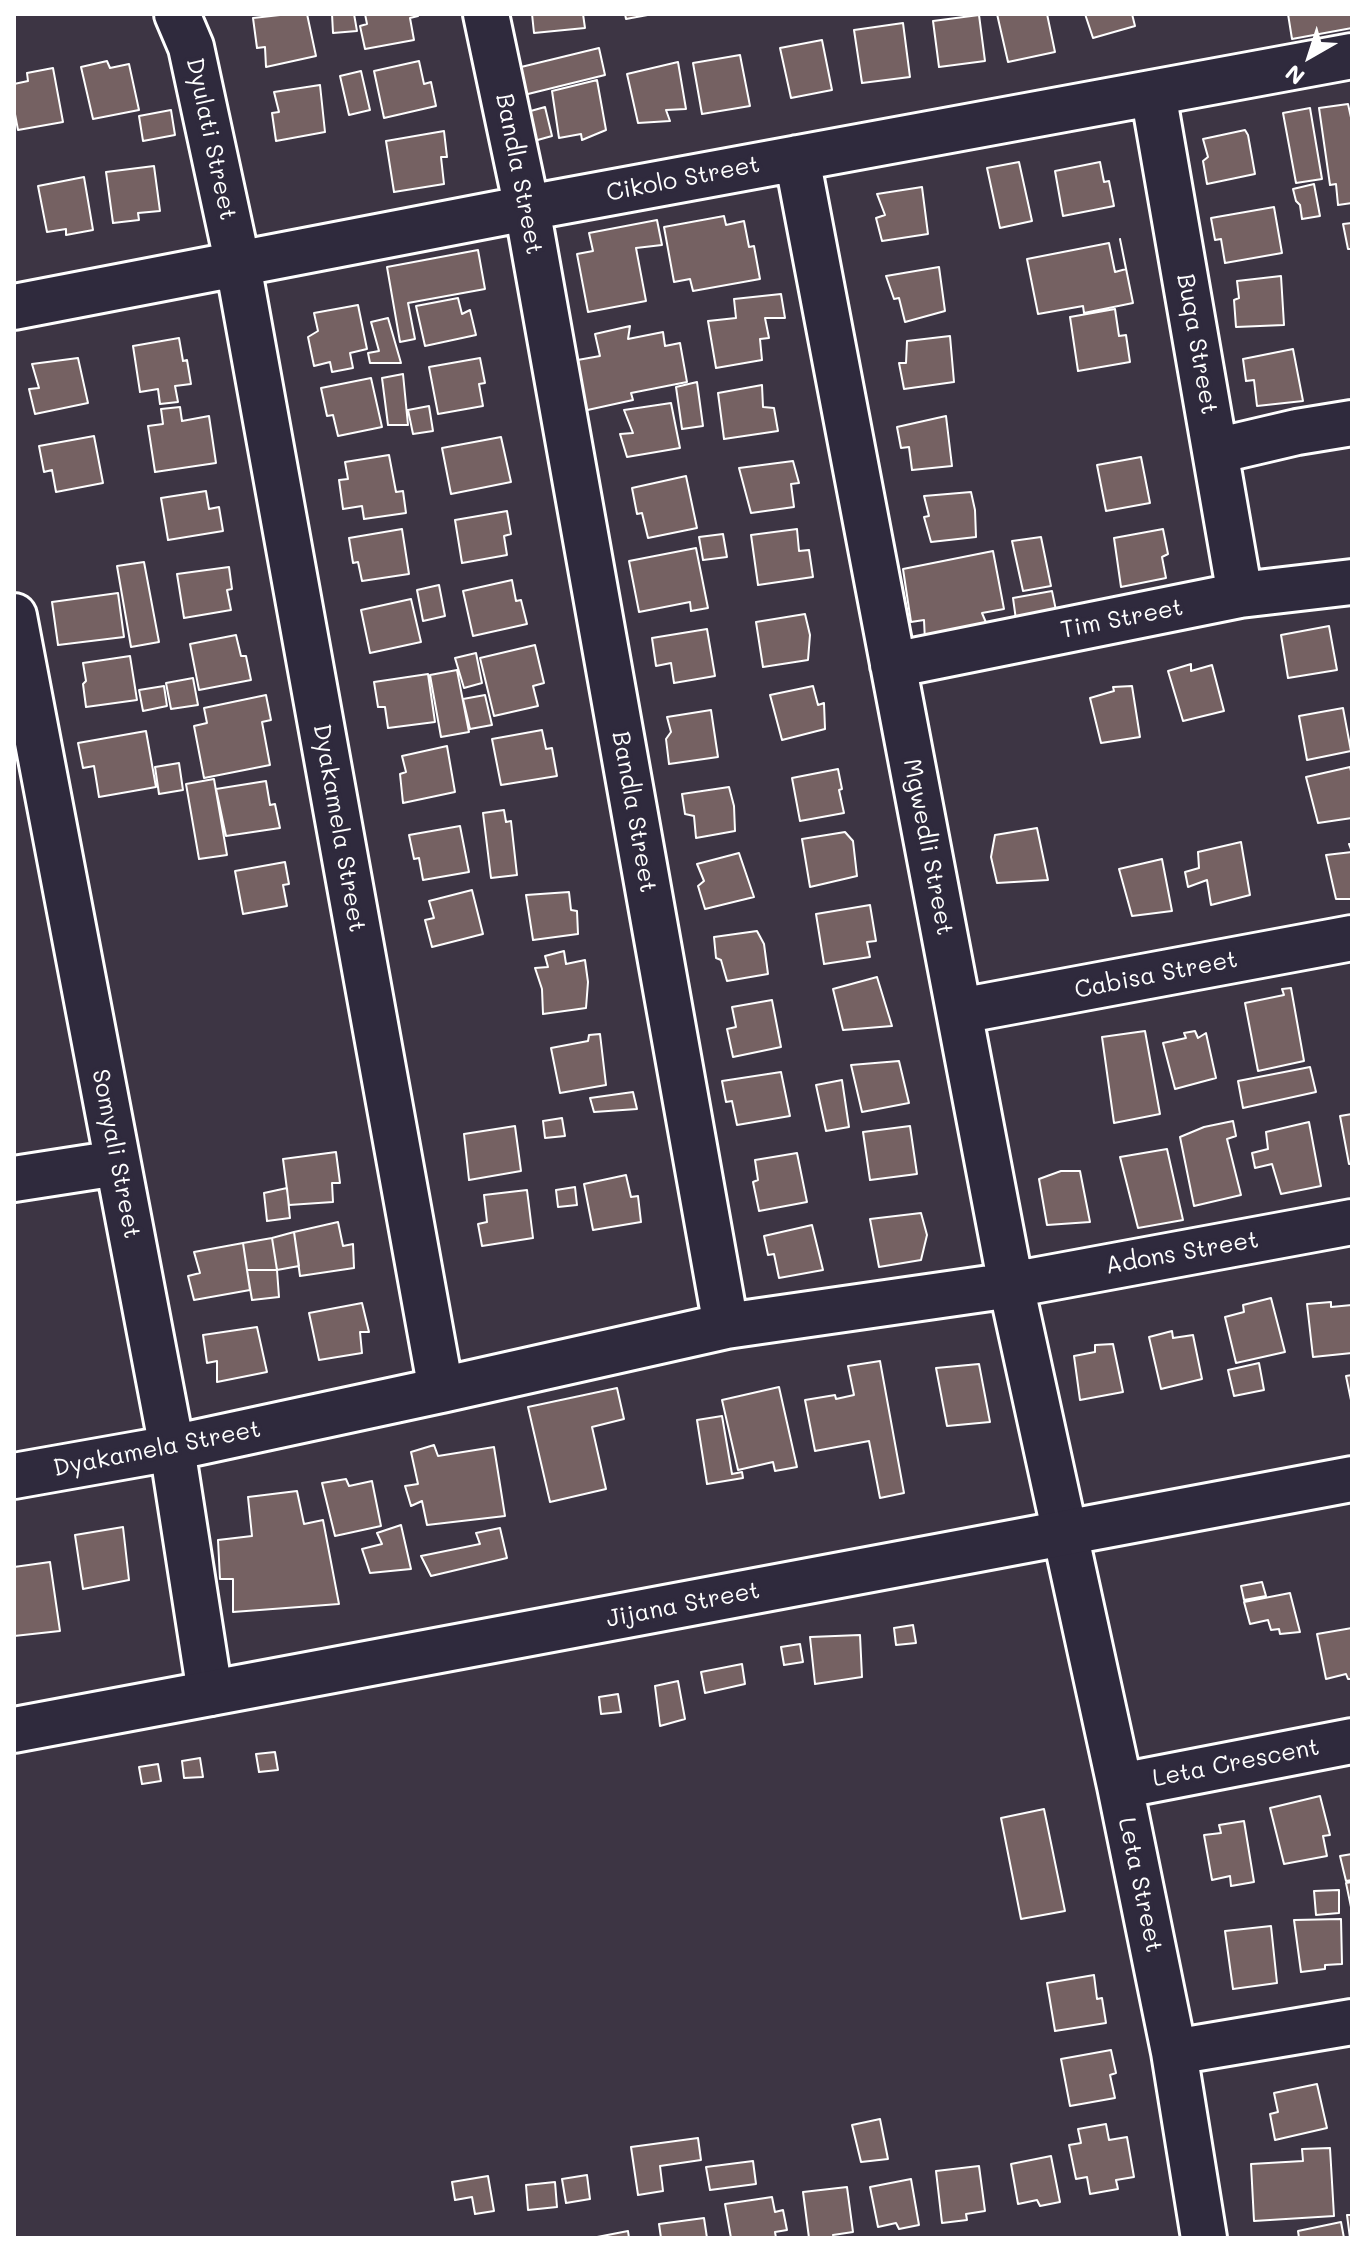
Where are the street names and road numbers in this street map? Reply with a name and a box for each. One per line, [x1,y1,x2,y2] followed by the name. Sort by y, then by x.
[180,55,242,223] street label: Dyulati Street
[489,91,549,257] street label: Bandla Street
[604,150,762,208] street label: Cikolo Street
[1170,271,1224,417] street label: Buqa Street
[1058,593,1186,645] street label: Tim Street
[307,722,371,934] street label: Dyakamela Street
[606,729,662,895] street label: Bandla Street
[897,756,959,938] street label: Mgwedli Street
[1072,945,1240,1005] street label: Cabisa Street
[85,1067,147,1241] street label: Somyali Street
[1103,1225,1261,1281] street label: Adons Street
[51,1415,263,1483] street label: Dyakamela Street
[604,1576,762,1634] street label: Jijana Street
[1150,1733,1322,1793] street label: Leta Crescent
[1112,1815,1168,1955] street label: Leta Street

